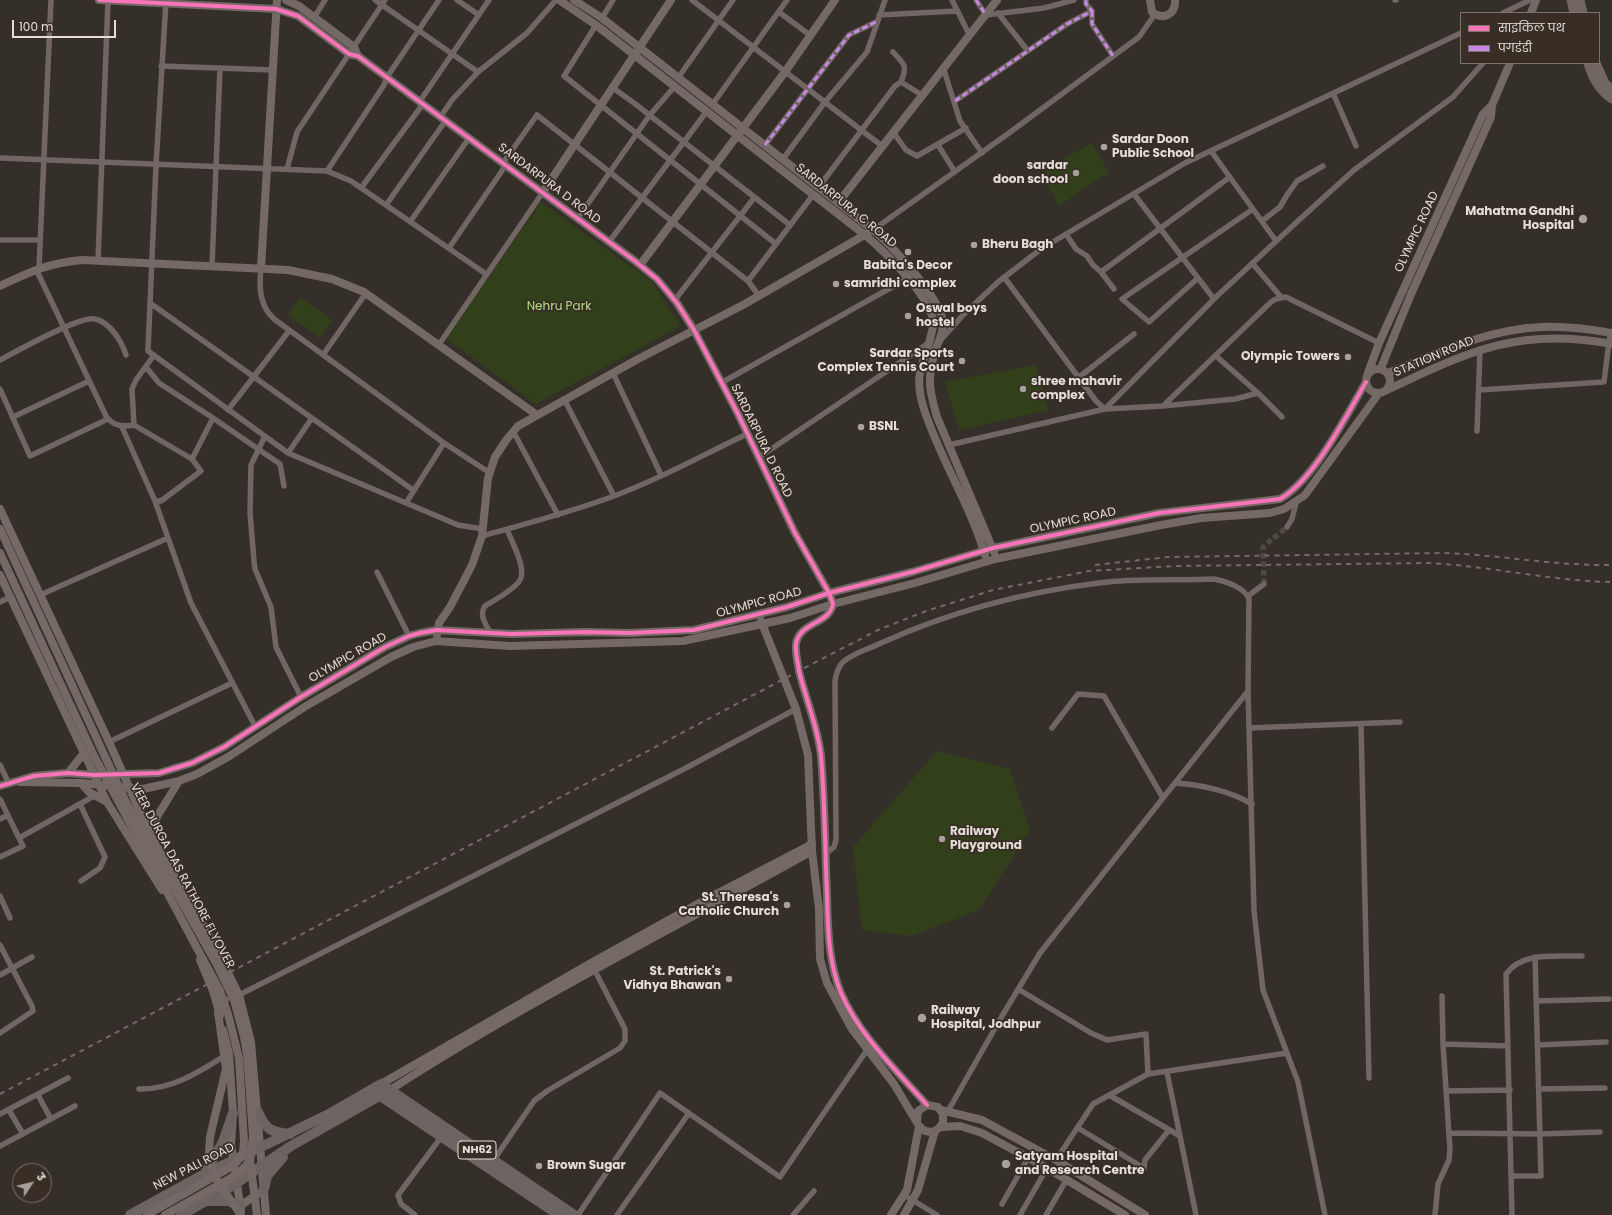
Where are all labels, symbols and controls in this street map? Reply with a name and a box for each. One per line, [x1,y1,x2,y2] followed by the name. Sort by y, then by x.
[14,12,118,38] scale bar
[1460,12,1600,64] legend
[19,18,53,35] text: 100 m
[1498,19,1565,36] text: साइकिल पथ
[1498,39,1532,56] text: पगडंडी
[1112,133,1194,161] place label: Sardar Doon Public School
[495,141,603,227] street label: SARDARPURA D ROAD
[1099,142,1109,152] marker: Sardar Doon Public School
[993,159,1068,187] place label: sardar doon school
[793,161,899,251] street label: SARDARPURA C ROAD
[1071,168,1081,178] marker: sardar doon school
[1392,189,1442,275] street label: OLYMPIC ROAD
[1465,205,1574,233] place label: Mahatma Gandhi Hospital
[1577,213,1589,225] marker: Mahatma Gandhi Hospital
[982,238,1053,252] place label: Bheru Bagh
[969,240,979,250] marker: Bheru Bagh
[903,247,913,257] marker: Babita's Decor
[864,259,952,273] place label: Babita's Decor
[844,277,956,291] place label: samridhi complex
[831,279,841,289] marker: samridhi complex
[527,300,591,314] park label: Nehru Park
[916,302,987,330] place label: Oswal boys hostel
[903,311,913,321] marker: Oswal boys hostel
[1392,334,1476,380] street label: STATION ROAD
[818,347,954,375] place label: Sardar Sports Complex Tennis Court
[1241,350,1340,364] place label: Olympic Towers
[1343,352,1353,362] marker: Olympic Towers
[957,356,967,366] marker: Sardar Sports Complex Tennis Court
[1031,375,1122,403] place label: shree mahavir complex
[727,382,795,500] street label: SARDARPURA D ROAD
[1018,384,1028,394] marker: shree mahavir complex
[869,420,899,434] place label: BSNL
[856,422,866,432] marker: BSNL
[1029,505,1117,537] street label: OLYMPIC ROAD
[715,585,803,621] street label: OLYMPIC ROAD
[306,630,390,686] street label: OLYMPIC ROAD
[127,781,237,971] street label: VEER DURGA DAS RATHORE FLYOVER
[950,825,1022,853] place label: Railway Playground
[937,834,947,844] marker: Railway Playground
[678,891,779,919] place label: St. Theresa's Catholic Church
[782,900,792,910] marker: St. Theresa's Catholic Church
[623,965,721,993] place label: St. Patrick's Vidhya Bhawan
[724,974,734,984] marker: St. Patrick's Vidhya Bhawan
[931,1004,1041,1032] place label: Railway Hospital, Jodhpur
[916,1012,928,1024] marker: Railway Hospital, Jodhpur
[151,1140,237,1194] street label: NEW PALI ROAD
[458,1141,496,1159] road number: NH62
[1015,1150,1144,1178] place label: Satyam Hospital and Research Centre
[1000,1158,1012,1170] marker: Satyam Hospital and Research Centre
[547,1159,626,1173] place label: Brown Sugar
[534,1161,544,1171] marker: Brown Sugar
[12,1163,52,1203] north arrow
[33,1170,49,1184] text: उ

